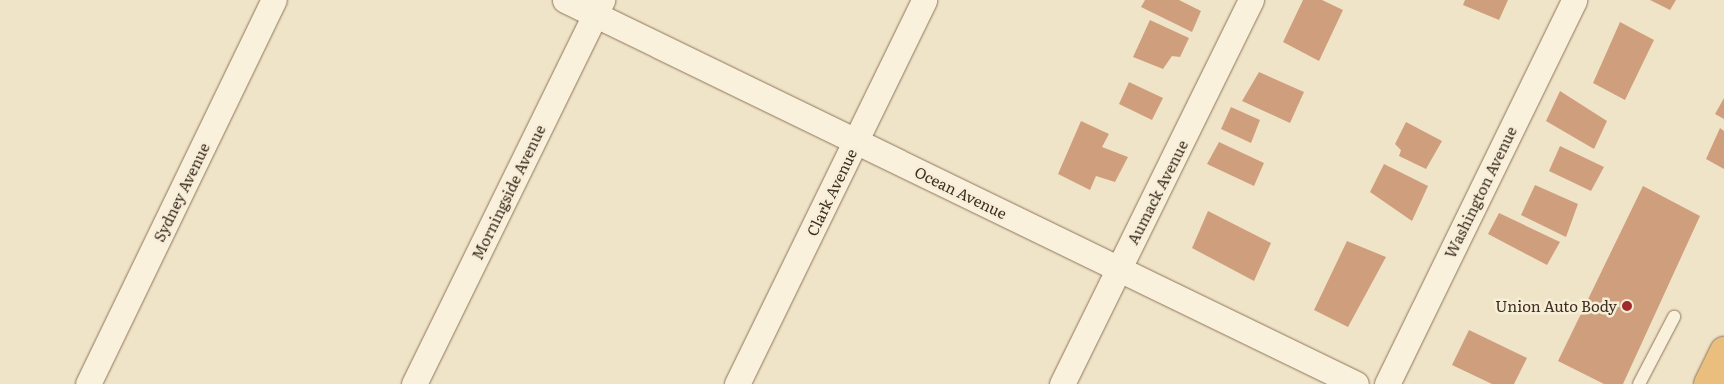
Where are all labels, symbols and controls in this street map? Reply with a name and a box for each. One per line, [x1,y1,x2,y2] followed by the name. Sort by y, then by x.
[468,122,548,262] street label: Morningside Avenue
[1440,123,1520,261] street label: Washington Avenue
[1123,137,1191,247] street label: Aumack Avenue
[149,140,213,244] street label: Sydney Avenue
[802,145,860,239] street label: Clark Avenue
[912,162,1010,222] street label: Ocean Avenue
[1495,297,1617,315] place label: Union Auto Body
[1621,300,1633,312] marker: Union Auto Body

